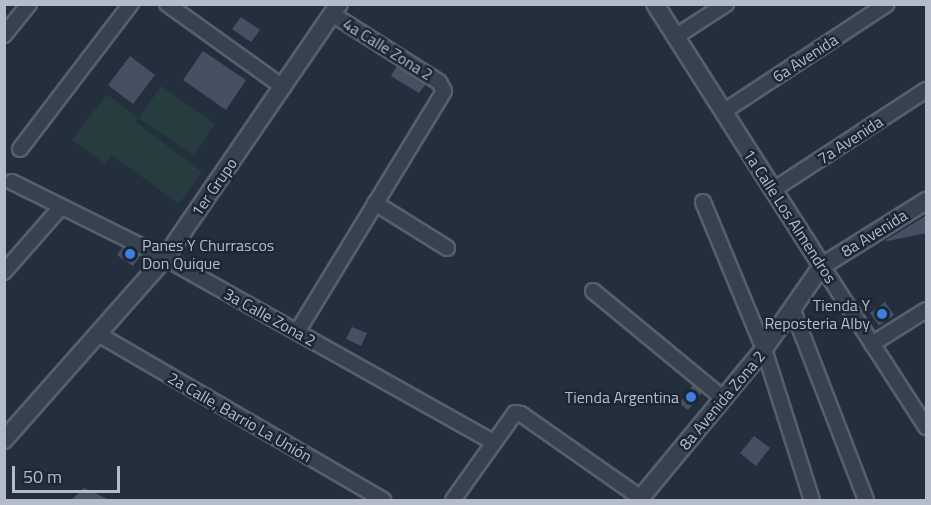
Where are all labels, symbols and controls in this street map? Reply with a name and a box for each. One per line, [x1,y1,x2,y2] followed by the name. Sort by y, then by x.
[340,14,436,84] street label: 4a Calle Zona 2
[769,30,841,86] street label: 6a Avenida
[814,112,886,168] street label: 7a Avenida
[739,145,841,287] street label: 1a Calle Los Almendros
[187,154,241,220] street label: 1er Grupo
[838,205,910,261] street label: 8a Avenida
[142,235,274,273] place label: Panes Y Churrascos Don Quique
[123,247,137,261] marker: Panes Y Churrascos Don Quique
[221,284,319,350] street label: 3a Calle Zona 2
[764,295,870,333] place label: Tienda Y Reposteria Alby
[875,307,889,321] marker: Tienda Y Reposteria Alby
[675,347,769,453] street label: 8a Avenida Zona 2
[165,368,315,466] street label: 2a Calle, Barrio La Unión
[565,387,679,407] place label: Tienda Argentina
[684,390,698,404] marker: Tienda Argentina
[15,454,123,492] scale bar
[23,463,62,490] text: 50 m

